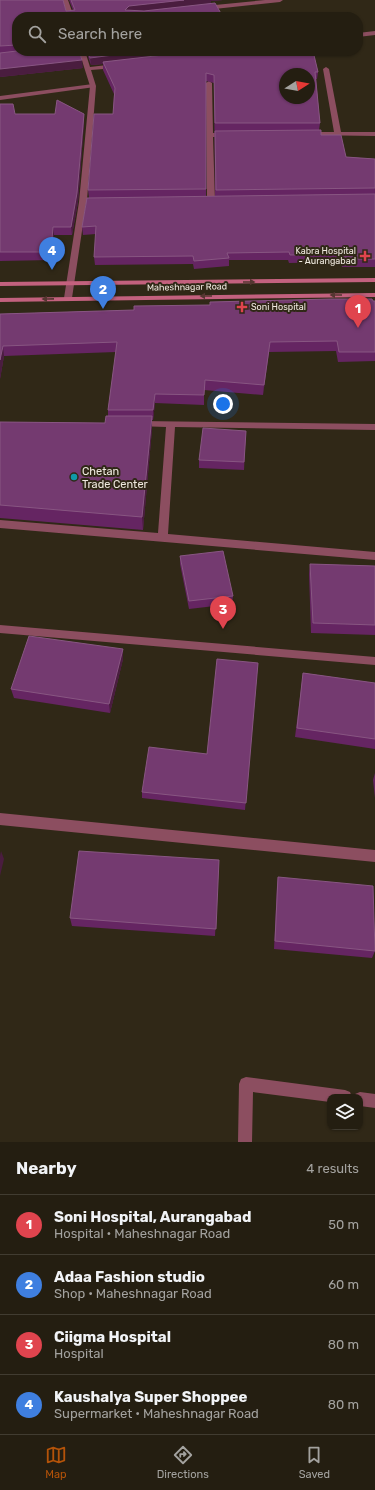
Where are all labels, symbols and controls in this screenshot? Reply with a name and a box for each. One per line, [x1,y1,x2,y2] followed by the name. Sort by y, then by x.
[12,12,363,56] search box
[26,23,48,45] icon: search
[58,25,142,43] text: Search here
[279,68,315,104] north arrow
[39,237,65,270] pin: 4
[295,246,356,266] place label: Kabra Hospital - Aurangabad
[359,250,371,262] marker: Kabra Hospital - Aurangabad
[90,276,116,309] pin: 2
[243,278,255,285] one-way arrow
[147,281,227,293] street label: Maheshnagar Road
[329,292,342,298] one-way arrow
[199,293,212,299] one-way arrow
[345,295,371,328] pin: 1
[41,296,54,302] one-way arrow
[236,301,248,313] marker: Soni Hospital
[251,302,306,312] place label: Soni Hospital
[213,394,233,414] your location
[82,465,149,491] place label: Chetan Trade Center
[69,472,79,482] marker: Chetan Trade Center
[210,596,236,629] pin: 3
[327,1094,363,1130] map controls
[327,1094,363,1130] button: layers
[16,1158,77,1178] text: Nearby
[306,1161,359,1176] text: 4 results
[54,1208,251,1226] text: Soni Hospital, Aurangabad
[26,1217,32,1232] text: 1
[328,1217,359,1232] text: 50 m
[54,1226,230,1241] text: Hospital · Maheshnagar Road
[54,1268,205,1286] text: Adaa Fashion studio
[25,1277,33,1292] text: 2
[328,1277,359,1292] text: 60 m
[54,1286,212,1301] text: Shop · Maheshnagar Road
[54,1328,171,1346] text: Ciigma Hospital
[25,1337,33,1352] text: 3
[328,1337,359,1352] text: 80 m
[54,1346,104,1361] text: Hospital
[54,1388,247,1406] text: Kaushalya Super Shoppee
[25,1397,33,1412] text: 4
[328,1397,359,1412] text: 80 m
[54,1406,259,1421] text: Supermarket · Maheshnagar Road
[45,1444,67,1481] tab: Map
[157,1444,209,1481] tab: Directions
[299,1444,330,1481] tab: Saved

